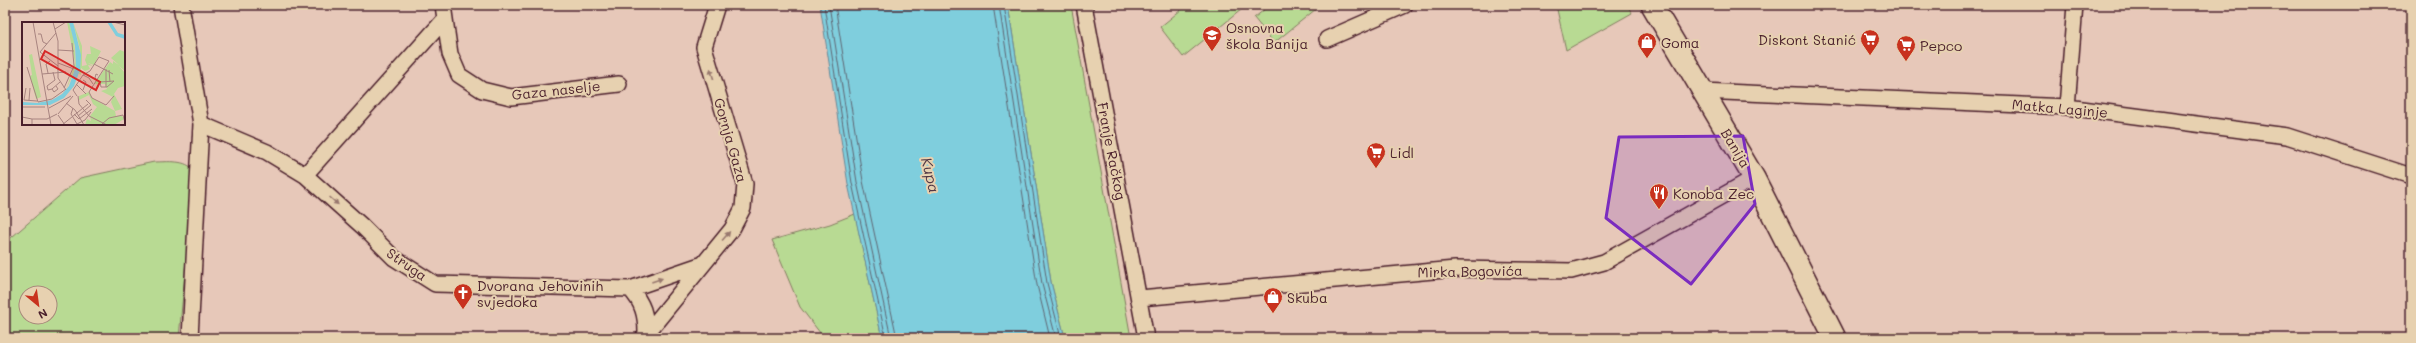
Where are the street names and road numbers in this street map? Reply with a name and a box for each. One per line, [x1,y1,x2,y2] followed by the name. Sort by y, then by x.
[511,76,601,104] street label: Gaza naselje
[2011,94,2109,122] street label: Matka Laginje
[710,96,752,184] street label: Gornja Gaza
[1093,101,1131,201] street label: Franje Račkog
[1717,125,1755,171] street label: Banija
[383,243,431,285] street label: Struga
[1417,261,1523,281] street label: Mirka Bogovića

